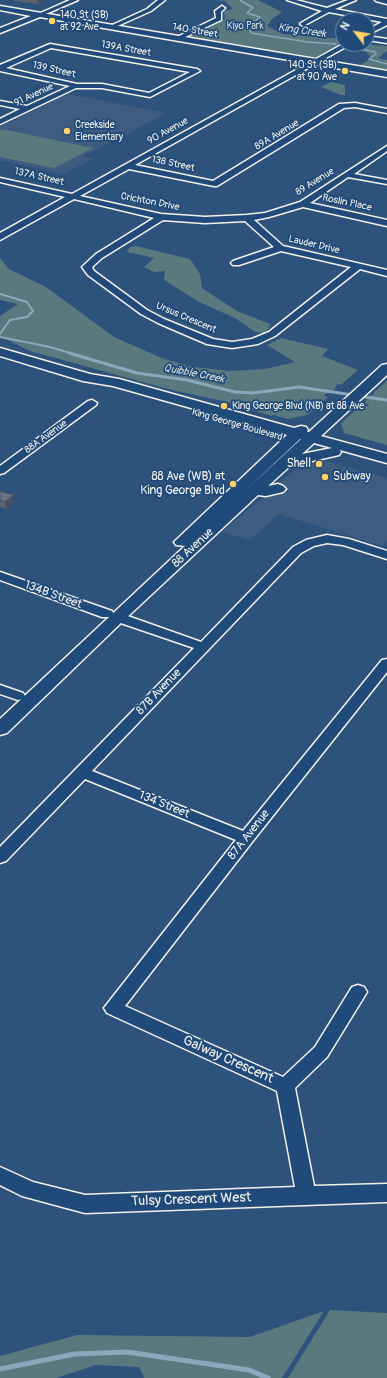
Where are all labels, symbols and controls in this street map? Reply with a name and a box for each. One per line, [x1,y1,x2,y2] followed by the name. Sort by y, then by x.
[60,9,109,32] place label: 140 St (SB) at 92 Ave
[335,12,375,52] north arrow
[47,16,57,26] marker: 140 St (SB) at 92 Ave
[226,20,264,32] park label: Kiyo Park
[338,20,353,33] text: N
[171,21,219,41] street label: 140 Street
[277,21,327,41] water label: King Creek
[100,39,152,59] street label: 139A Street
[31,59,77,81] street label: 139 Street
[288,59,337,82] place label: 140 St (SB) at 90 Ave
[340,66,350,76] marker: 140 St (SB) at 90 Ave
[12,81,56,109] street label: 91 Avenue
[145,115,191,147] street label: 90 Avenue
[253,117,301,153] street label: 89A Avenue
[75,119,123,142] place label: Creekside Elementary
[62,126,72,136] marker: Creekside Elementary
[150,154,196,174] street label: 138 Street
[13,165,65,189] street label: 137A Street
[294,165,336,199] street label: 89 Avenue
[120,190,180,214] street label: Crichton Drive
[321,192,373,214] street label: Roslin Place
[287,233,341,257] street label: Lauder Drive
[154,300,218,336] street label: Ursus Crescent
[163,362,225,386] water label: Quibble Creek
[232,400,364,412] place label: King George Blvd (NB) at 88 Ave
[219,401,229,411] marker: King George Blvd (NB) at 88 Ave
[190,406,284,444] street label: King George Boulevard
[22,418,70,456] street label: 88A Avenue
[287,457,311,471] place label: Shell
[314,459,324,469] marker: Shell
[140,470,225,498] place label: 88 Ave (WB) at King George Blvd
[333,470,371,484] place label: Subway
[320,472,330,482] marker: Subway
[228,479,238,489] marker: 88 Ave (WB) at King George Blvd
[169,525,217,571] street label: 88 Avenue
[22,578,84,612] street label: 134B Street
[133,666,185,718] street label: 87B Avenue
[137,788,191,822] street label: 134 Street
[225,807,273,863] street label: 87A Avenue
[180,1032,276,1088] street label: Galway Crescent
[131,1190,251,1210] street label: Tulsy Crescent West

